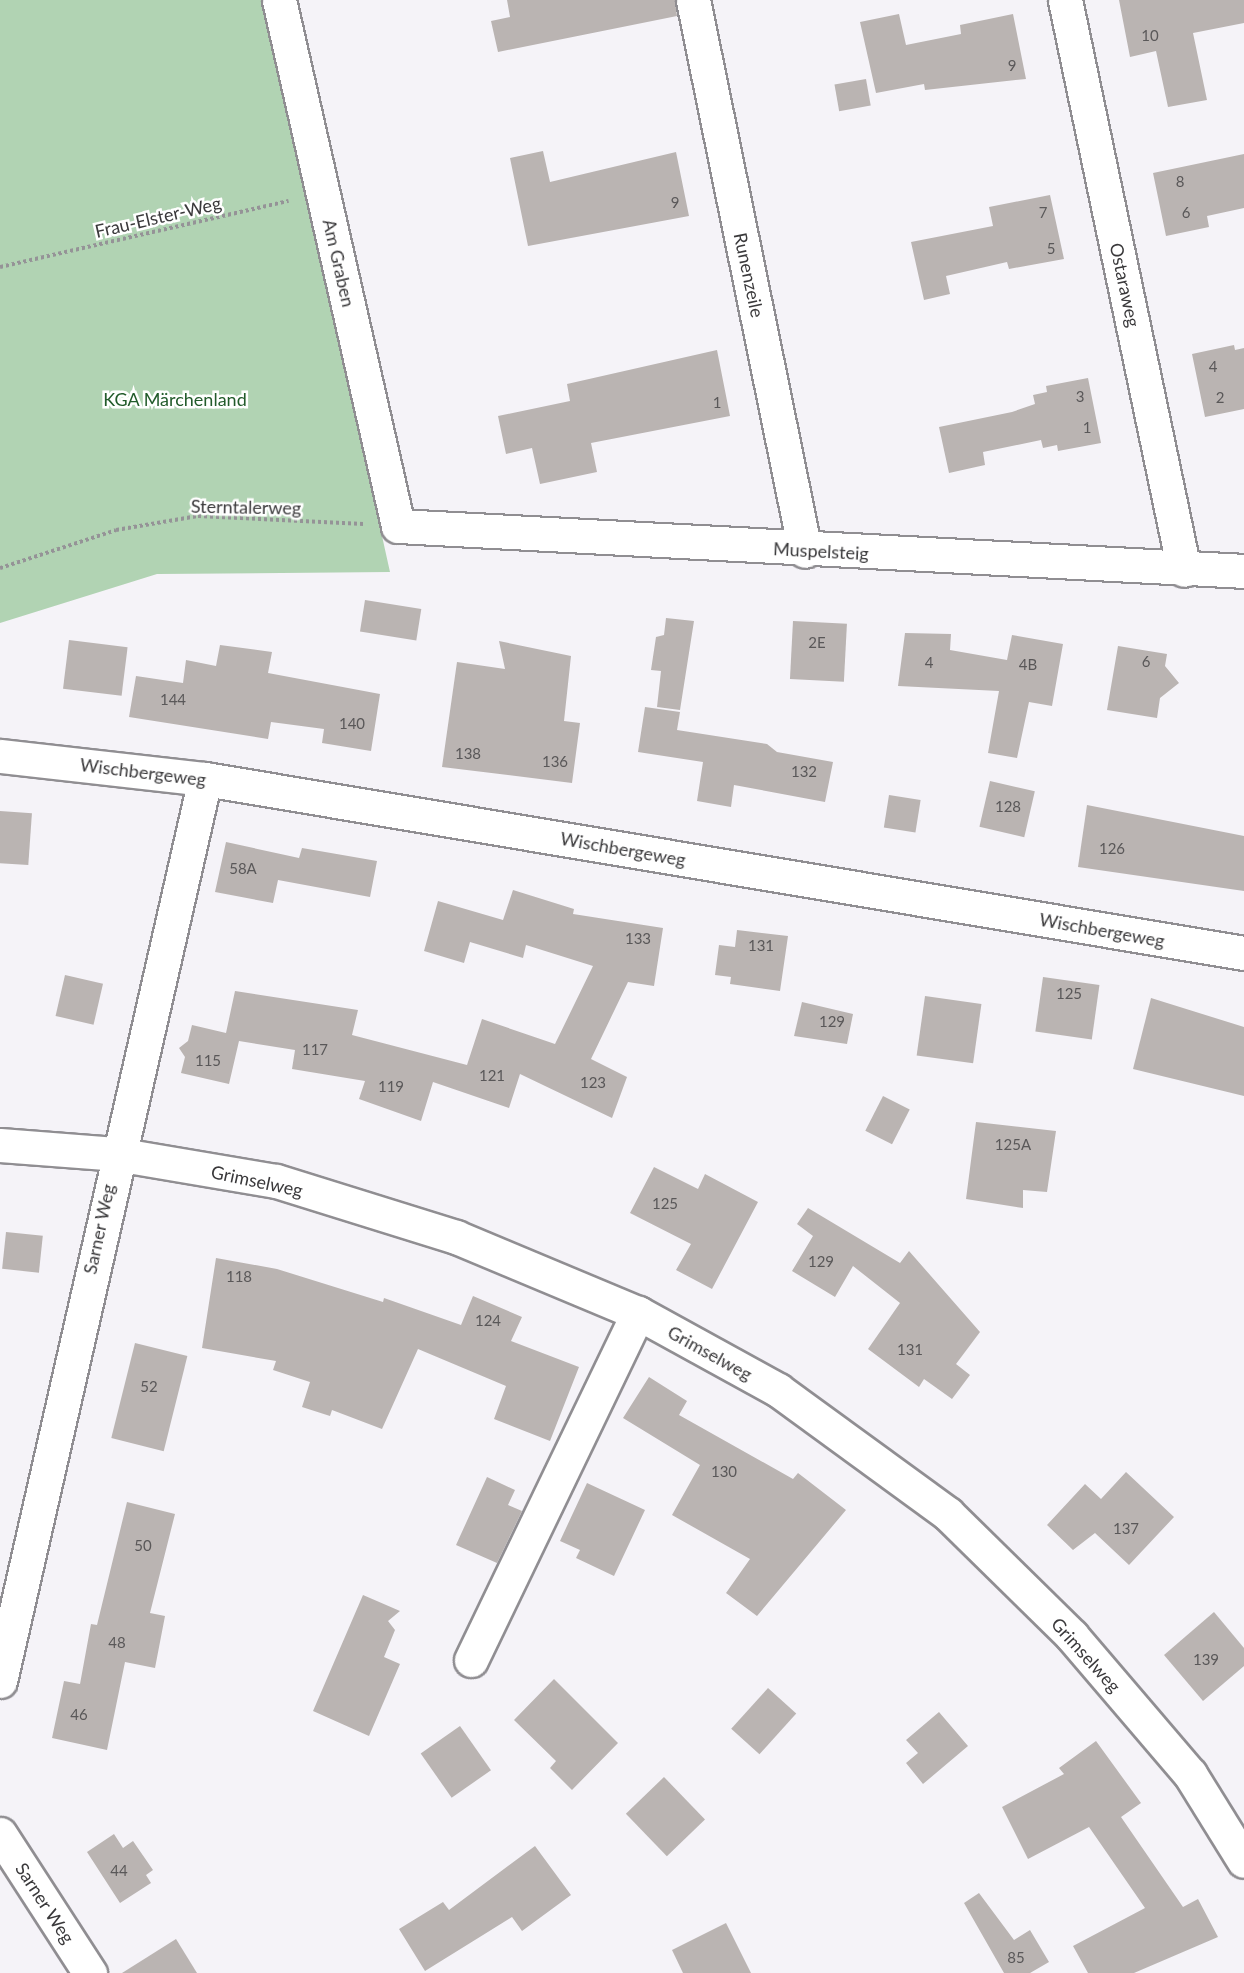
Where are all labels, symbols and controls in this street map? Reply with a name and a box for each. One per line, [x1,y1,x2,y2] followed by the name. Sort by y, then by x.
[1141,27,1159,45] house number: 10
[1008,57,1016,75] house number: 9
[1176,173,1184,191] house number: 8
[93,192,223,242] street label: Frau-Elster-Weg
[671,194,679,212] house number: 9
[1039,204,1047,222] house number: 7
[1182,204,1190,222] house number: 6
[318,217,360,309] street label: Am Graben
[729,231,769,319] street label: Runenzeile
[1047,240,1055,258] house number: 5
[1106,241,1144,329] street label: Ostaraweg
[1209,358,1217,376] house number: 4
[103,388,247,410] park label: KGA Märchenland
[1076,388,1084,406] house number: 3
[1216,389,1224,407] house number: 2
[713,394,721,412] house number: 1
[1083,419,1091,437] house number: 1
[191,495,301,519] street label: Sterntalerweg
[773,538,869,564] street label: Muspelsteig
[808,634,826,652] house number: 2E
[1142,653,1150,671] house number: 6
[925,654,933,672] house number: 4
[1019,656,1037,674] house number: 4B
[160,691,186,709] house number: 144
[339,715,365,733] house number: 140
[455,745,481,763] house number: 138
[542,753,568,771] house number: 136
[79,754,207,790] street label: Wischbergeweg
[791,763,817,781] house number: 132
[995,798,1021,816] house number: 128
[559,827,687,871] street label: Wischbergeweg
[1099,840,1125,858] house number: 126
[229,860,257,878] house number: 58A
[1038,908,1166,952] street label: Wischbergeweg
[625,930,651,948] house number: 133
[748,937,774,955] house number: 131
[1056,985,1082,1003] house number: 125
[819,1013,845,1031] house number: 129
[302,1041,328,1059] house number: 117
[195,1052,221,1070] house number: 115
[479,1067,505,1085] house number: 121
[580,1074,606,1092] house number: 123
[378,1078,404,1096] house number: 119
[995,1136,1031,1154] house number: 125A
[209,1161,305,1201] street label: Grimselweg
[79,1182,119,1276] street label: Sarner Weg
[652,1195,678,1213] house number: 125
[808,1253,834,1271] house number: 129
[226,1268,252,1286] house number: 118
[475,1312,501,1330] house number: 124
[664,1321,756,1385] street label: Grimselweg
[897,1341,923,1359] house number: 131
[140,1378,158,1396] house number: 52
[711,1463,737,1481] house number: 130
[1113,1520,1139,1538] house number: 137
[134,1537,152,1555] house number: 50
[1047,1613,1125,1697] street label: Grimselweg
[108,1634,126,1652] house number: 48
[1193,1651,1219,1669] house number: 139
[70,1706,88,1724] house number: 46
[11,1858,79,1948] street label: Sarner Weg
[110,1862,128,1880] house number: 44
[1007,1949,1025,1967] house number: 85

